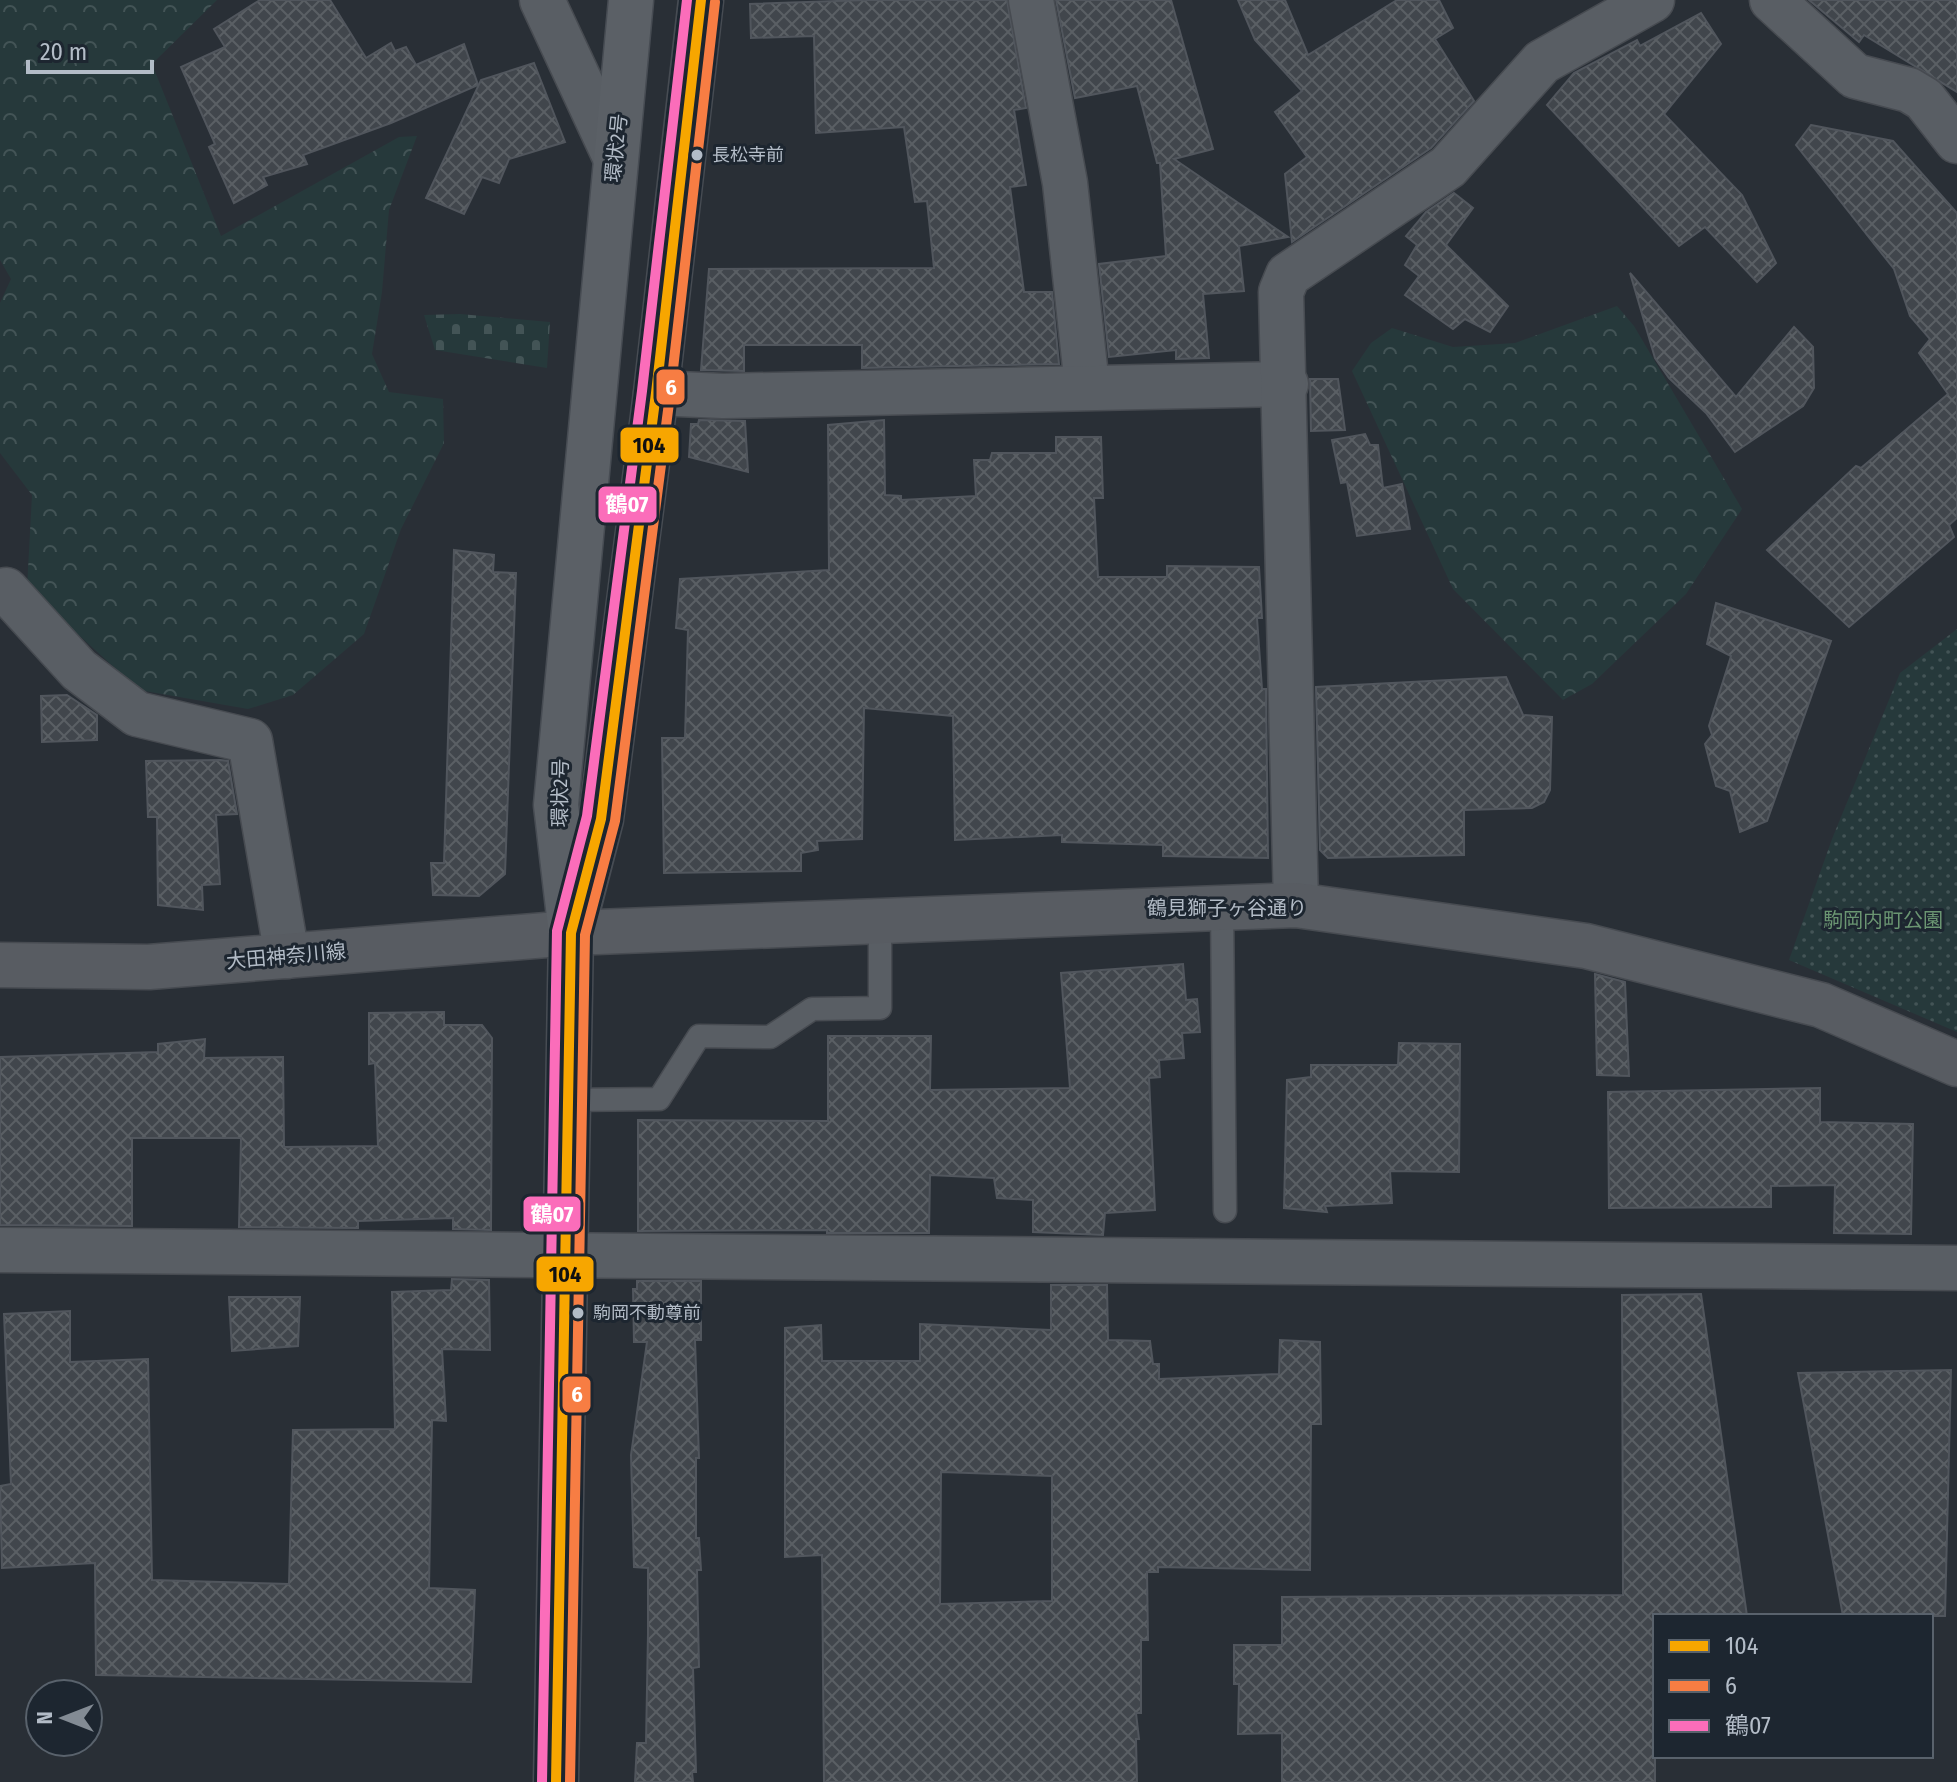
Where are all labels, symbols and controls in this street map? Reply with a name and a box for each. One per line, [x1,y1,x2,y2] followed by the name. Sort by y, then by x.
[28,24,152,74] scale bar
[40,38,87,66] text: 20 m
[600,113,632,183] street label: 環状2号
[712,144,784,166] place label: 長松寺前
[689,147,705,163] marker: 長松寺前
[655,368,686,406] line badge: 6
[665,374,677,401] text: 6
[619,426,680,464] line badge: 104
[633,432,665,459] text: 104
[597,485,658,524] line badge: 鶴07
[606,491,649,518] text: 鶴07
[547,758,573,828] street label: 環状2号
[1147,896,1307,920] street label: 鶴見獅子ヶ谷通り
[1823,908,1943,932] park label: 駒岡内町公園
[225,939,347,973] street label: 大田神奈川線
[522,1195,582,1233] line badge: 鶴07
[531,1201,574,1228] text: 鶴07
[535,1255,595,1293] line badge: 104
[549,1261,581,1288] text: 104
[593,1302,701,1324] place label: 駒岡不動尊前
[570,1305,586,1321] marker: 駒岡不動尊前
[561,1375,592,1414] line badge: 6
[571,1381,583,1408] text: 6
[1653,1614,1933,1758] legend
[1725,1632,1758,1660] text: 104
[1725,1672,1737,1700] text: 6
[24,1678,104,1758] north arrow
[31,1711,58,1725] text: N
[1725,1712,1771,1740] text: 鶴07

